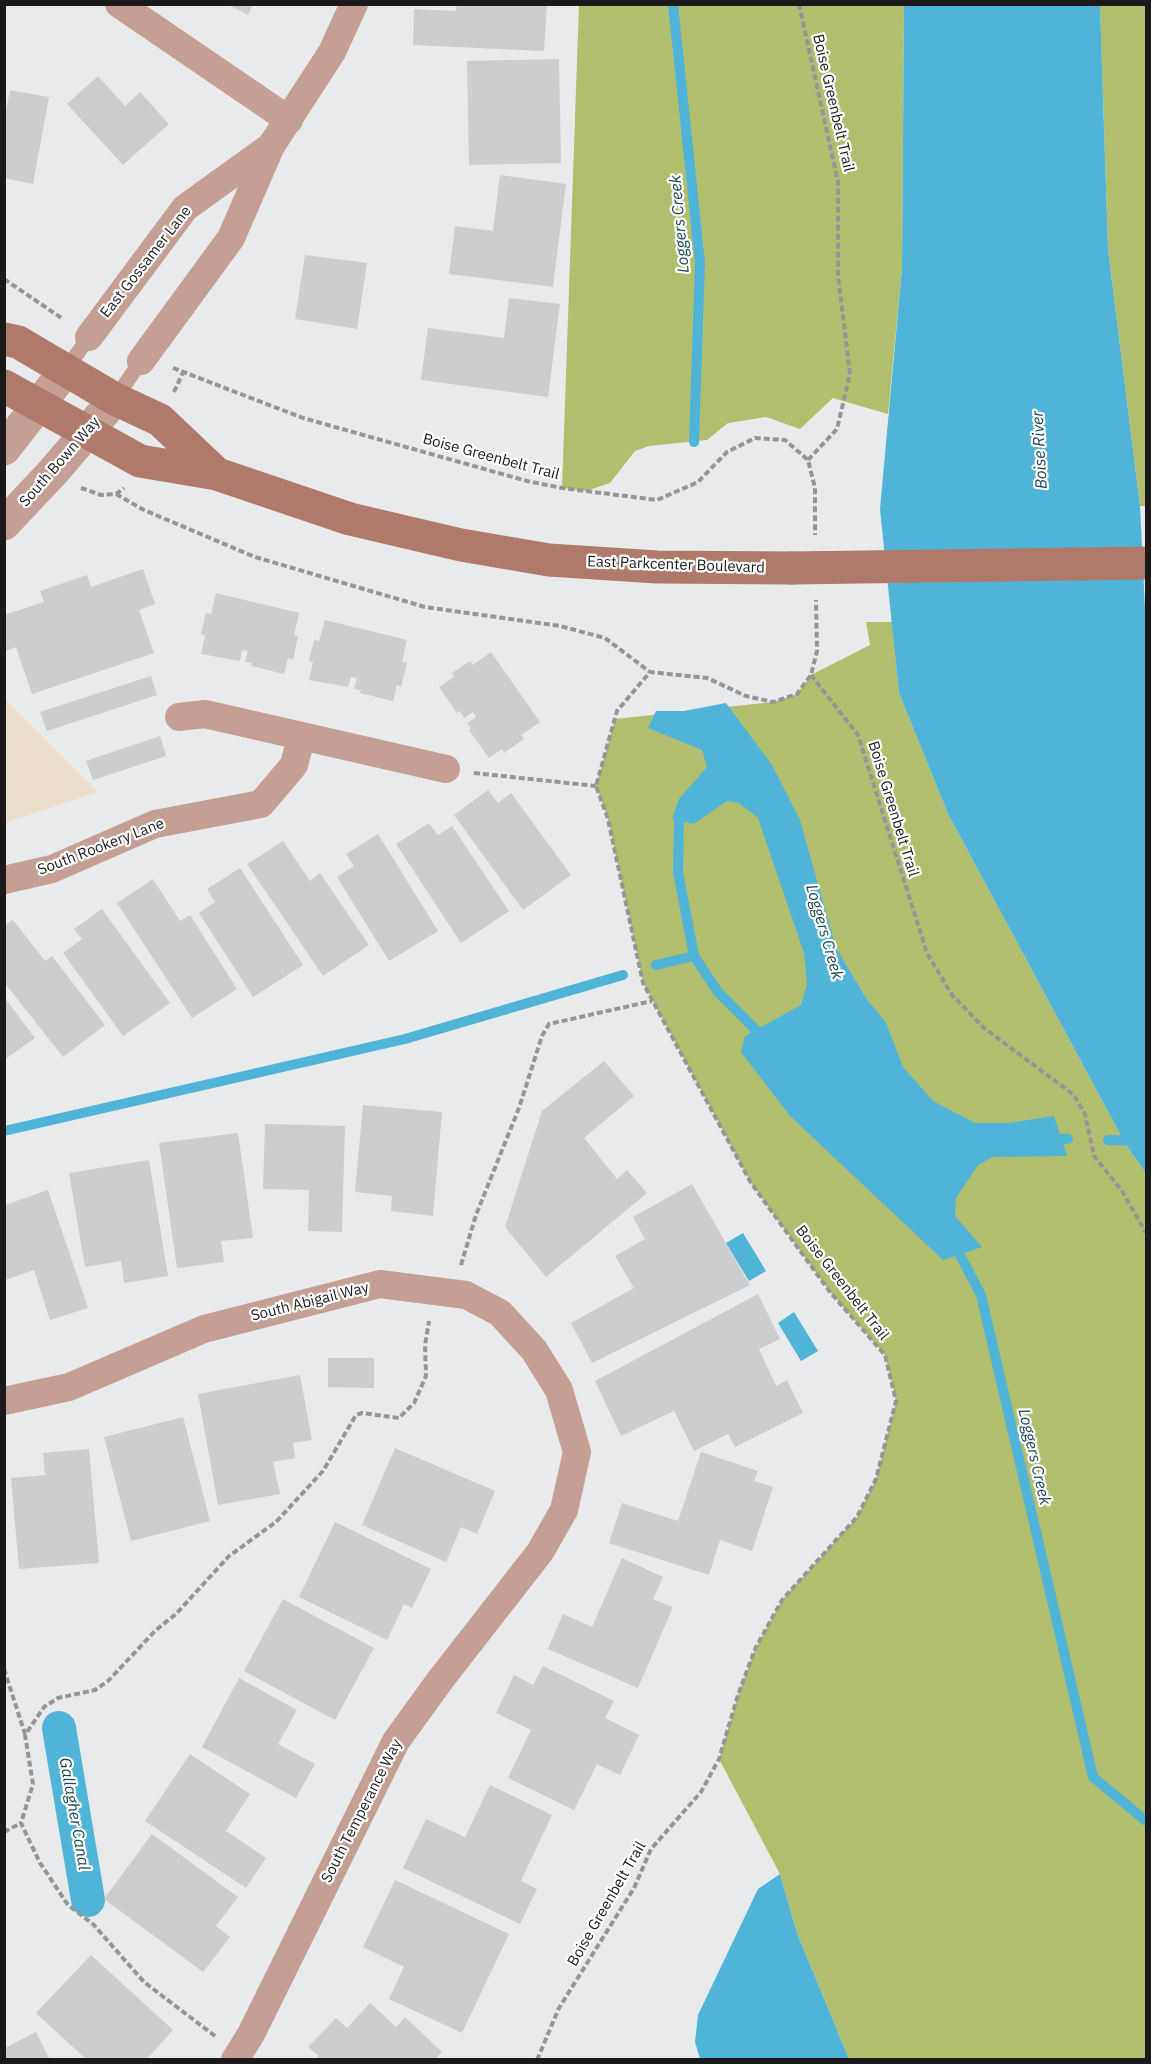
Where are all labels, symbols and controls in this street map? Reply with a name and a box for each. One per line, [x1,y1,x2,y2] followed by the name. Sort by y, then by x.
[808,32,858,174] street label: Boise Greenbelt Trail
[666,174,694,274] water label: Loggers Creek
[97,203,195,321] street label: East Gossamer Lane
[1028,410,1052,490] water label: Boise River
[16,413,104,511] street label: South Bown Way
[421,430,561,484] street label: Boise Greenbelt Trail
[587,553,765,577] street label: East Parkcenter Boulevard
[864,739,922,879] street label: Boise Greenbelt Trail
[35,815,167,879] street label: South Rookery Lane
[801,882,847,982] water label: Loggers Creek
[792,1222,892,1344] street label: Boise Greenbelt Trail
[249,1279,371,1325] street label: South Abigail Way
[1014,1407,1054,1507] water label: Loggers Creek
[318,1736,406,1886] street label: South Temperance Way
[55,1756,93,1872] water label: Gallagher Canal
[564,1839,650,1969] street label: Boise Greenbelt Trail

